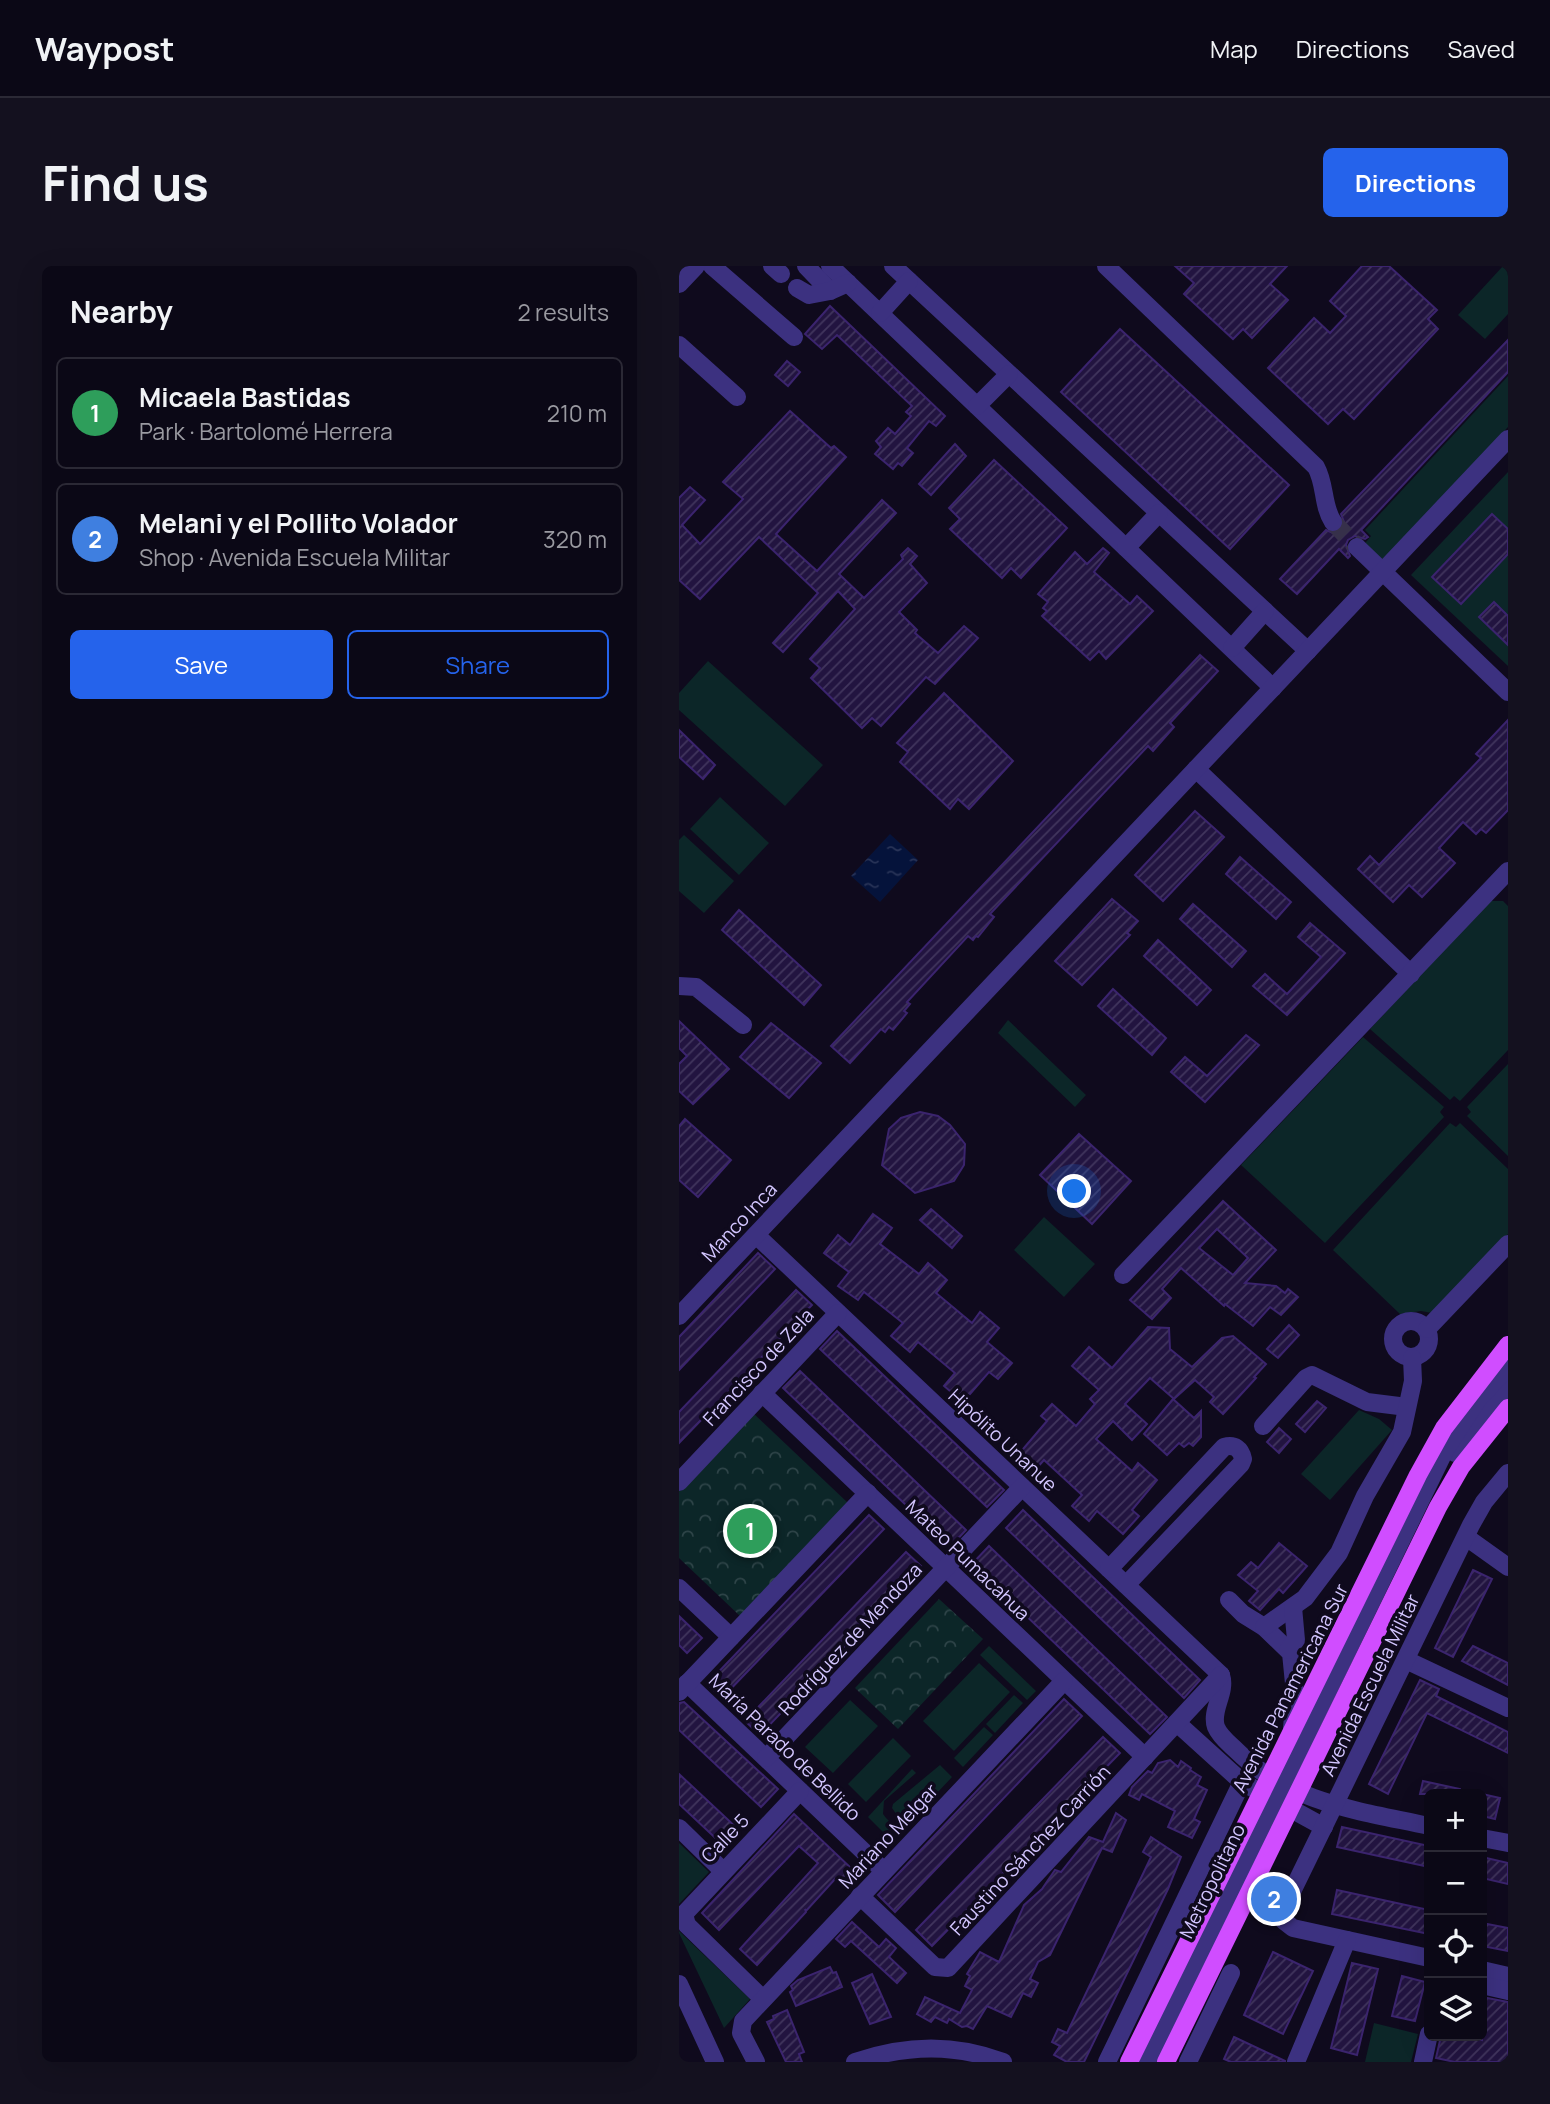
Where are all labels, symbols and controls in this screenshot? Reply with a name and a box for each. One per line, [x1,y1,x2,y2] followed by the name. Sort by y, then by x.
[35,26,175,71] text: Waypost
[1210,32,1258,65] text: Map
[1296,32,1409,65] text: Directions
[1447,32,1515,65] text: Saved
[1323,148,1508,217] button: Directions
[42,149,209,216] text: Find us
[70,291,173,332] text: Nearby
[517,296,609,328] text: 2 results
[139,379,350,415] text: Micaela Bastidas
[90,397,100,429] text: 1
[547,397,607,429] text: 210 m
[139,415,393,447] text: Park · Bartolomé Herrera
[139,505,458,541] text: Melani y el Pollito Volador
[88,523,102,555] text: 2
[543,523,607,555] text: 320 m
[139,541,450,573] text: Shop · Avenida Escuela Militar
[70,630,333,699] button: Save
[347,630,609,699] button: Share
[1057,1174,1091,1208] your location
[695,1177,783,1267] street label: Manco Inca
[697,1303,819,1431] street label: Francisco de Zela
[943,1383,1063,1497] street label: Hipólito Unanue
[900,1494,1036,1626] street label: Mateo Pumacahua
[727,1505,773,1557] pin: 1
[772,1557,928,1721] street label: Rodríguez de Mendoza
[1226,1579,1354,1797] street label: Avenida Panamericana Sur
[1315,1590,1425,1780] street label: Avenida Escuela Militar
[703,1668,867,1826] street label: María Parado de Bellido
[944,1759,1116,1941] street label: Faustino Sánchez Carrión
[833,1778,944,1894] street label: Mariano Melgar
[1424,1789,1487,2041] map controls
[1424,1789,1487,1852] button: +
[695,1808,755,1868] street label: Calle 5
[1173,1819,1251,1943] street label: Metropolitano
[1424,1852,1487,1915] button: −
[1251,1873,1297,1925] pin: 2
[1424,1915,1487,1978] button: locate
[1424,1978,1487,2041] button: layers

